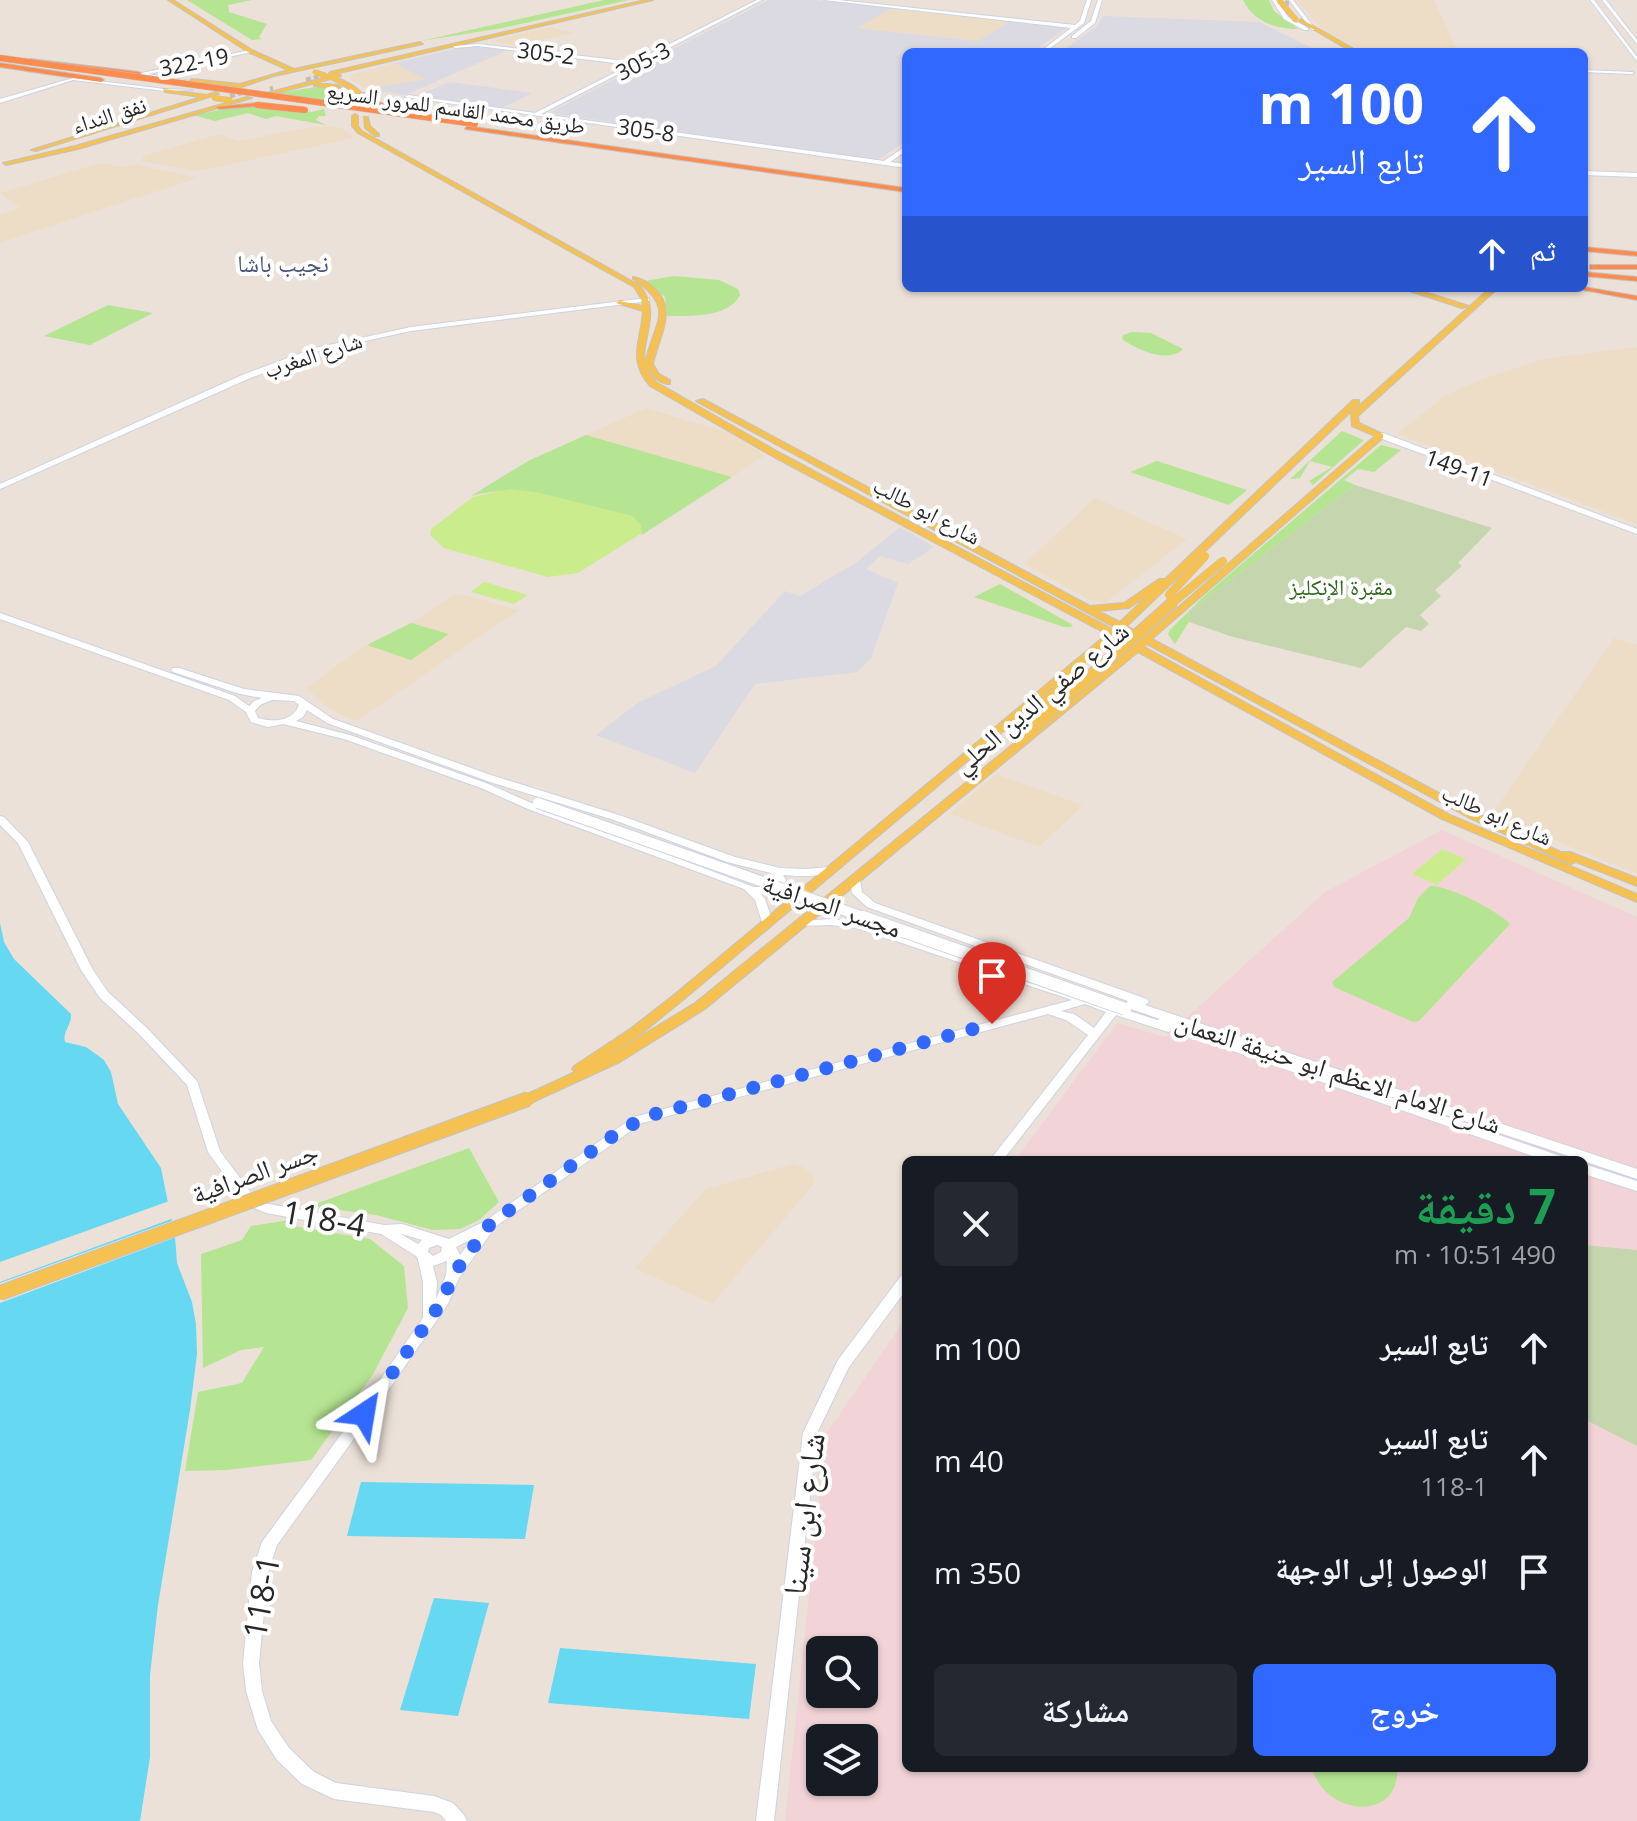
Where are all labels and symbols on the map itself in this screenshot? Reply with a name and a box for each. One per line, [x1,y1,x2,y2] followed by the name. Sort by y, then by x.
[516,34,576,70] street label: 305-2
[610,34,675,87] street label: 305-3
[157,40,231,82] street label: 322-19
[325,74,587,141] street label: طريق محمد القاسم للمرور السريع
[68,89,149,140] street label: نفق النداء
[616,110,677,148] street label: 305-8
[237,246,329,279] district label: نجيب باشا
[260,324,366,384] street label: شارع المغرب
[1421,441,1497,493] street label: 149-11
[869,469,986,551] street label: شارع ابو طالب
[1288,571,1393,601] park label: مقبرة الإنكليز
[945,613,1138,784] street label: شارع صفي الدين الحلي
[1438,776,1557,852] street label: شارع ابو طالب
[758,865,906,946] street label: مجسر الصرافية
[958,942,1026,1024] pin
[1171,1002,1506,1143] street label: شارع الامام الاعظم ابو حنيفة النعمان
[187,1133,323,1211] street label: جسر الصرافية
[279,1189,369,1246] street label: 118-4
[322,1372,406,1456] position arrow
[771,1430,834,1597] street label: شارع ابن سينا
[232,1552,289,1642] street label: 118-1

